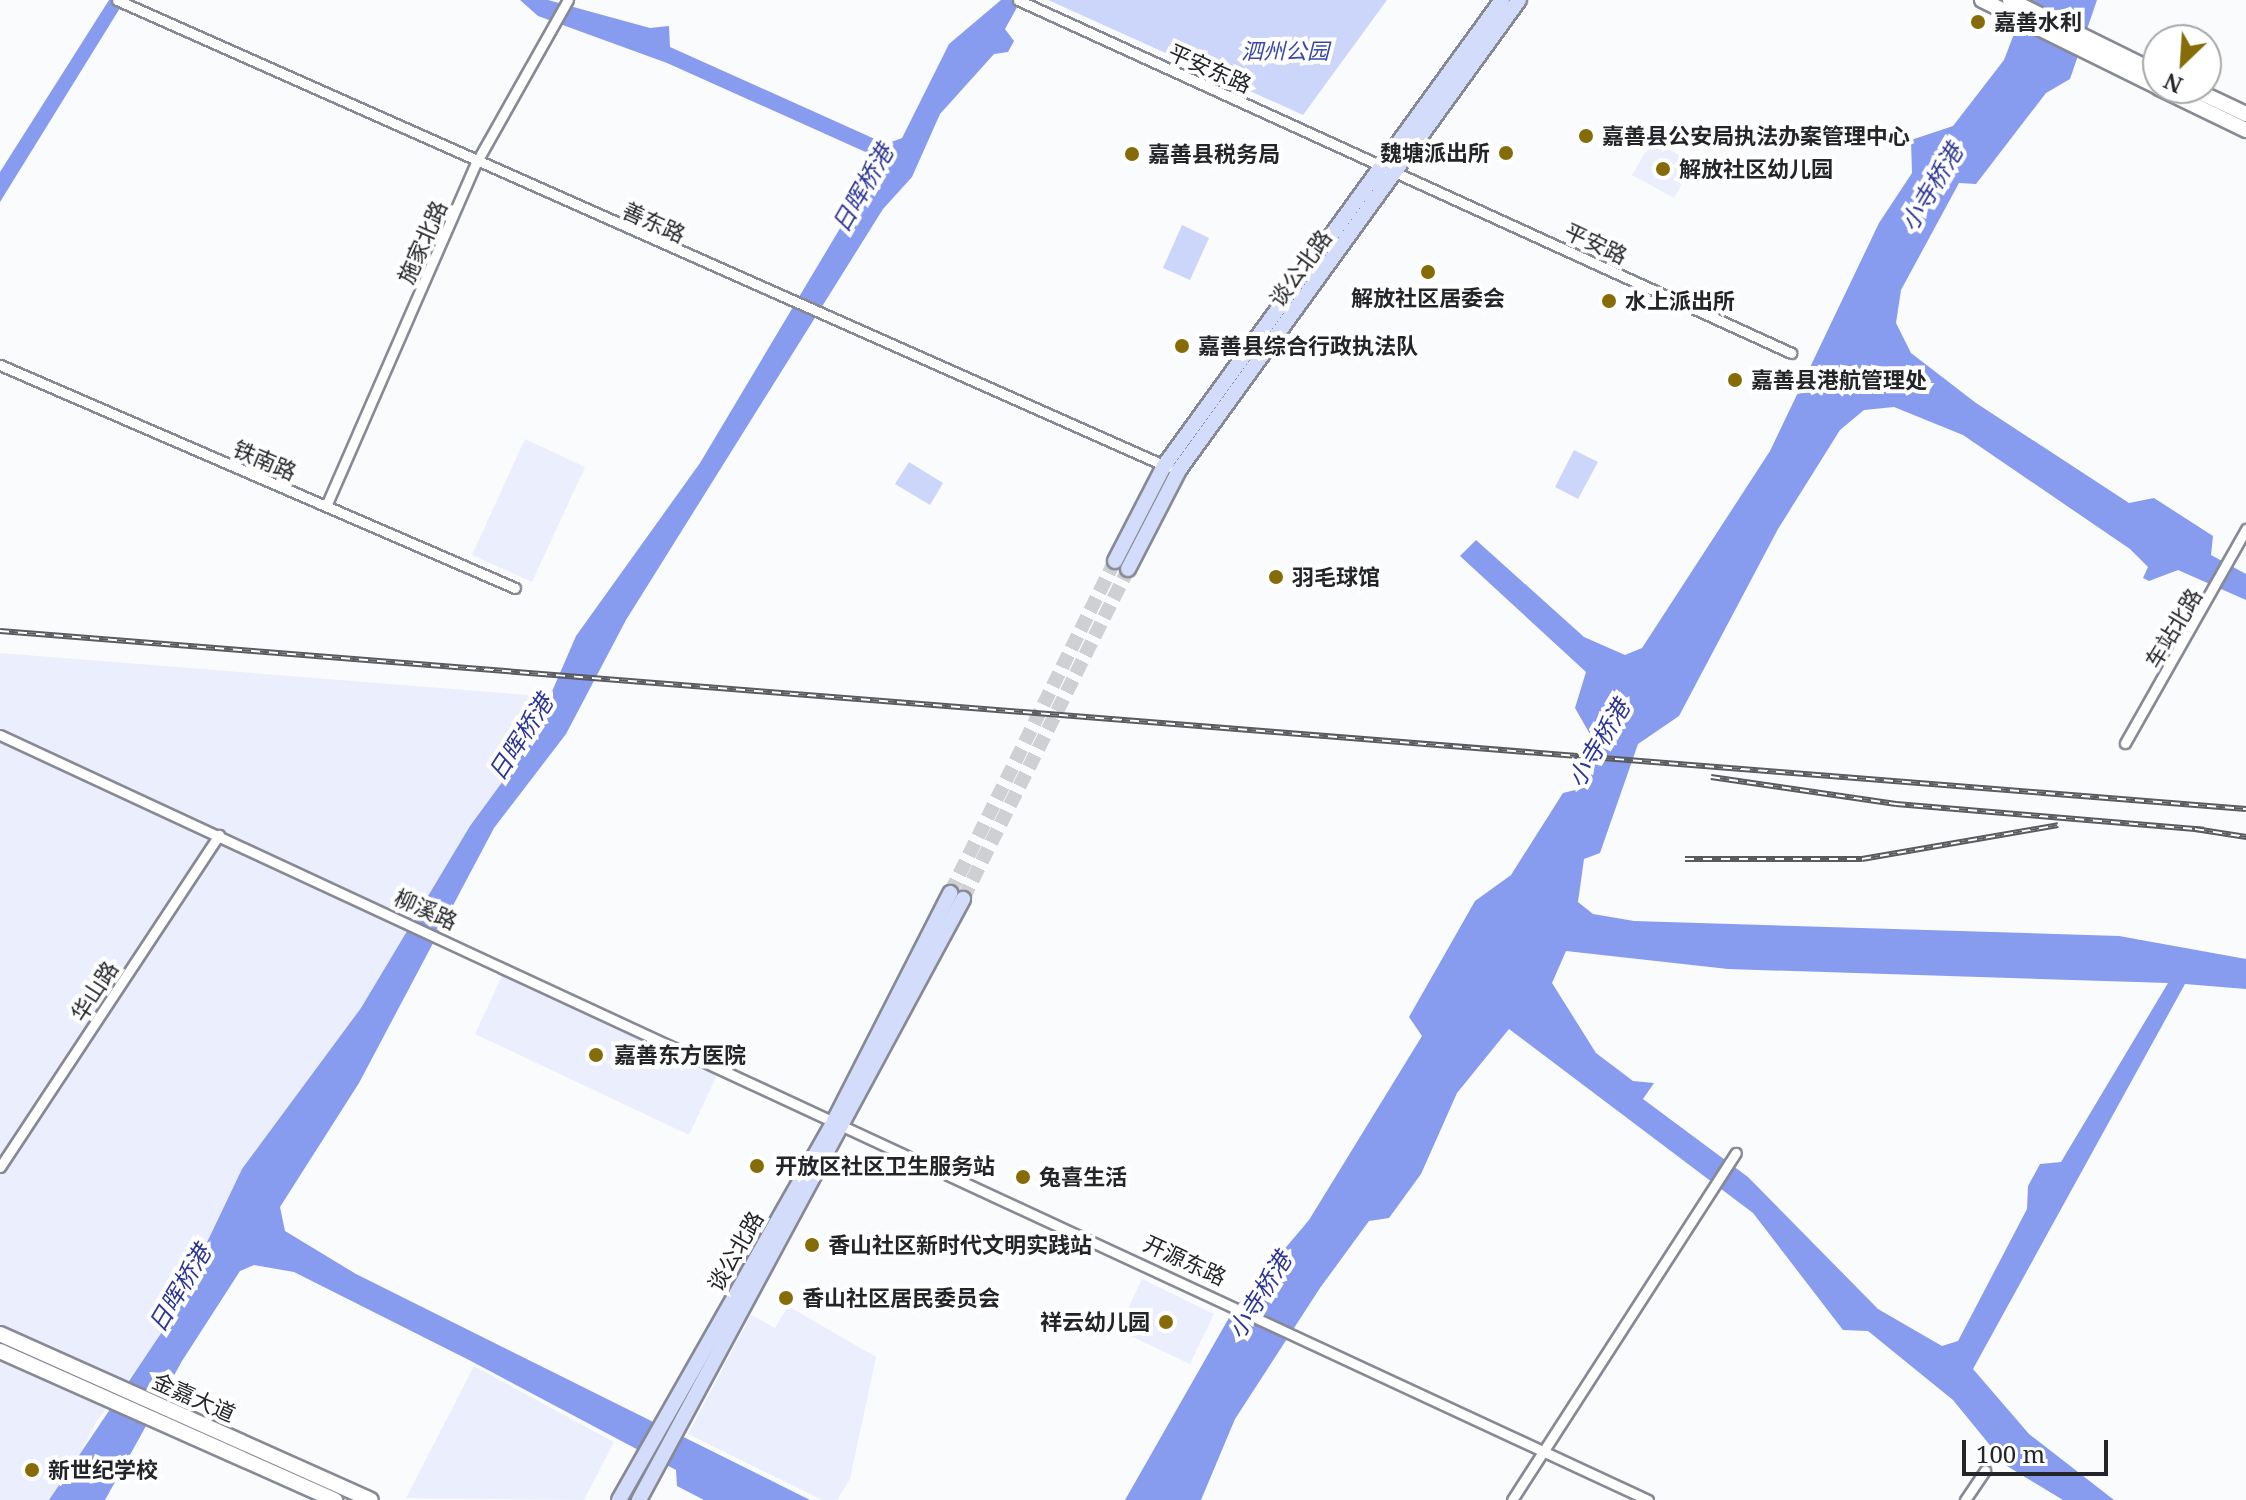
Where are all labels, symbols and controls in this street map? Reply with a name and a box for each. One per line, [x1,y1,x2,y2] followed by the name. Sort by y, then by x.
[1994,9,2082,35] place label: 嘉善水利
[1969,13,1987,31] marker: 嘉善水利
[2142,24,2222,104] north arrow
[1164,38,1256,98] street label: 平安东路
[1241,38,1329,64] park label: 泗州公园
[2159,67,2187,101] text: N
[1602,123,1910,149] place label: 嘉善县公安局执法办案管理中心
[1577,127,1595,145] marker: 嘉善县公安局执法办案管理中心
[1894,138,1968,236] water label: 小寺桥港
[826,139,898,237] water label: 日晖桥港
[1380,140,1490,166] place label: 魏塘派出所
[1148,141,1280,167] place label: 嘉善县税务局
[1497,144,1515,162] marker: 魏塘派出所
[1123,145,1141,163] marker: 嘉善县税务局
[1679,156,1833,182] place label: 解放社区幼儿园
[1654,160,1672,178] marker: 解放社区幼儿园
[392,196,452,288] street label: 施家北路
[618,197,690,247] street label: 善东路
[1561,217,1631,269] street label: 平安路
[1263,225,1337,311] street label: 谈公北路
[1419,263,1437,281] marker: 解放社区居委会
[1351,285,1505,311] place label: 解放社区居委会
[1625,288,1735,314] place label: 水上派出所
[1600,292,1618,310] marker: 水上派出所
[1198,333,1418,359] place label: 嘉善县综合行政执法队
[1173,337,1191,355] marker: 嘉善县综合行政执法队
[1751,367,1927,393] place label: 嘉善县港航管理处
[1726,371,1744,389] marker: 嘉善县港航管理处
[229,435,301,485] street label: 铁南路
[1292,564,1380,590] place label: 羽毛球馆
[1267,568,1285,586] marker: 羽毛球馆
[2139,583,2207,673] street label: 车站北路
[482,689,558,785] water label: 日晖桥港
[1561,694,1635,792] water label: 小寺桥港
[390,884,462,934] street label: 柳溪路
[65,956,123,1026] street label: 华山路
[614,1042,746,1068] place label: 嘉善东方医院
[585,1044,607,1066] marker: 嘉善东方医院
[775,1153,995,1179] place label: 开放区社区卫生服务站
[746,1155,768,1177] marker: 开放区社区卫生服务站
[1039,1164,1127,1190] place label: 兔喜生活
[1014,1168,1032,1186] marker: 兔喜生活
[702,1206,768,1296] street label: 谈公北路
[1140,1229,1230,1291] street label: 开源东路
[828,1232,1092,1258] place label: 香山社区新时代文明实践站
[803,1236,821,1254] marker: 香山社区新时代文明实践站
[142,1239,216,1337] water label: 日晖桥港
[1221,1247,1297,1343] water label: 小寺桥港
[802,1285,1000,1311] place label: 香山社区居民委员会
[777,1289,795,1307] marker: 香山社区居民委员会
[1040,1309,1150,1335] place label: 祥云幼儿园
[1157,1313,1175,1331] marker: 祥云幼儿园
[148,1367,240,1427] street label: 金嘉大道
[1966,1424,2112,1474] scale bar
[1976,1437,2045,1470] text: 100 m
[48,1457,158,1483] place label: 新世纪学校
[23,1461,41,1479] marker: 新世纪学校

